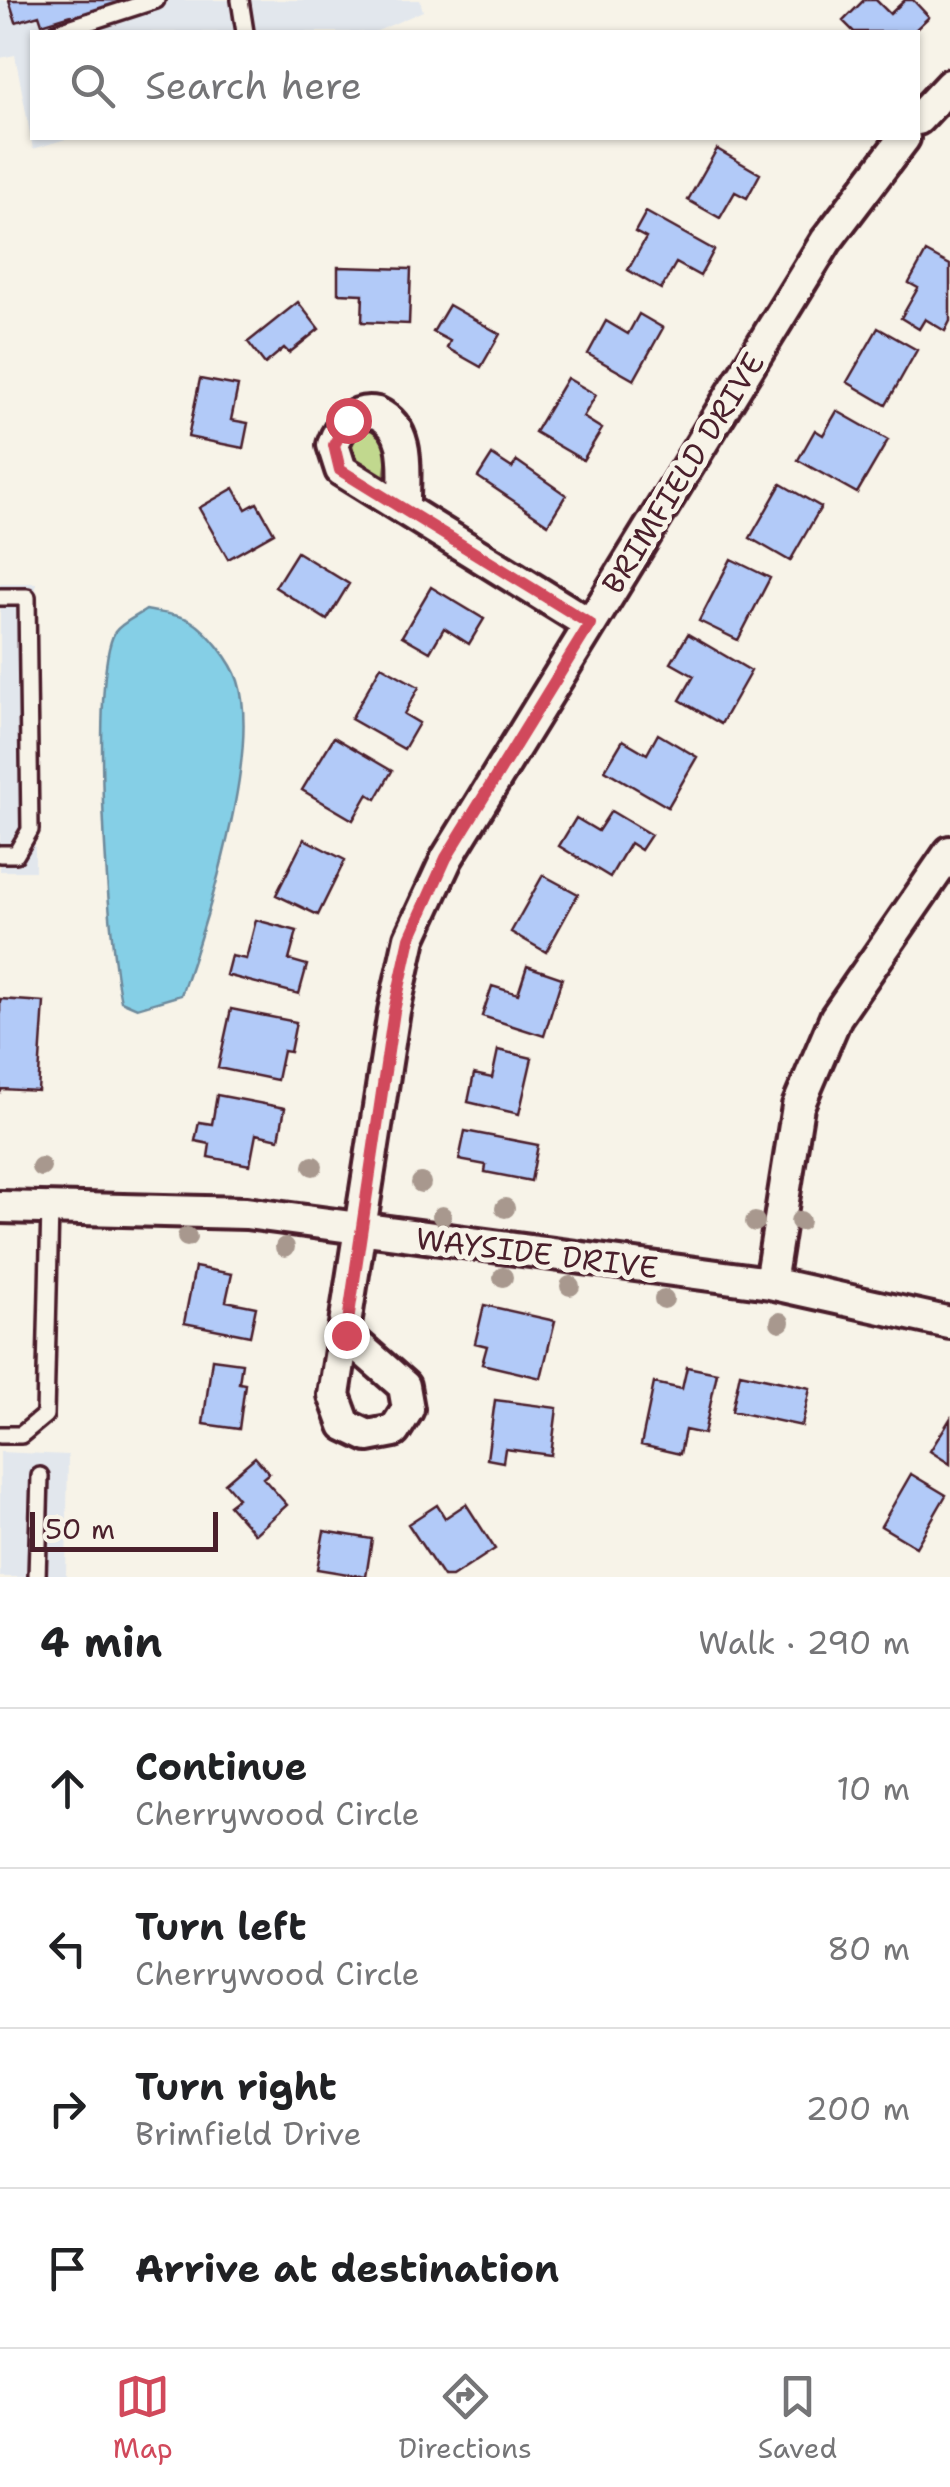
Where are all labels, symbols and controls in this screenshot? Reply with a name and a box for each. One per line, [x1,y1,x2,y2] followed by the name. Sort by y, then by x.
[30,30,920,140] search box
[65,58,120,113] icon: search
[145,60,362,111] text: Search here
[592,345,774,601] street label: BRIMFIELD DRIVE
[326,398,372,444] route start
[414,1218,660,1288] street label: WAYSIDE DRIVE
[324,1313,370,1359] route end
[30,1507,218,1552] scale bar
[45,1510,115,1548] text: 50 m
[40,1614,162,1670] text: 4 min
[698,1621,910,1664] text: Walk · 290 m
[135,1741,307,1792] text: Continue
[40,1761,95,1816] icon: ahead
[837,1767,910,1810] text: 10 m
[135,1792,420,1835] text: Cherrywood Circle
[135,1901,307,1952] text: Turn left
[40,1921,95,1976] icon: left
[827,1927,910,1970] text: 80 m
[135,1952,420,1995] text: Cherrywood Circle
[135,2061,337,2112] text: Turn right
[40,2081,95,2136] icon: right
[806,2087,910,2130] text: 200 m
[135,2112,362,2155] text: Brimfield Drive
[40,2241,95,2296] icon: arrive
[135,2243,559,2294] text: Arrive at destination
[113,2369,173,2467] tab: Map
[398,2369,532,2467] tab: Directions
[758,2369,837,2467] tab: Saved

